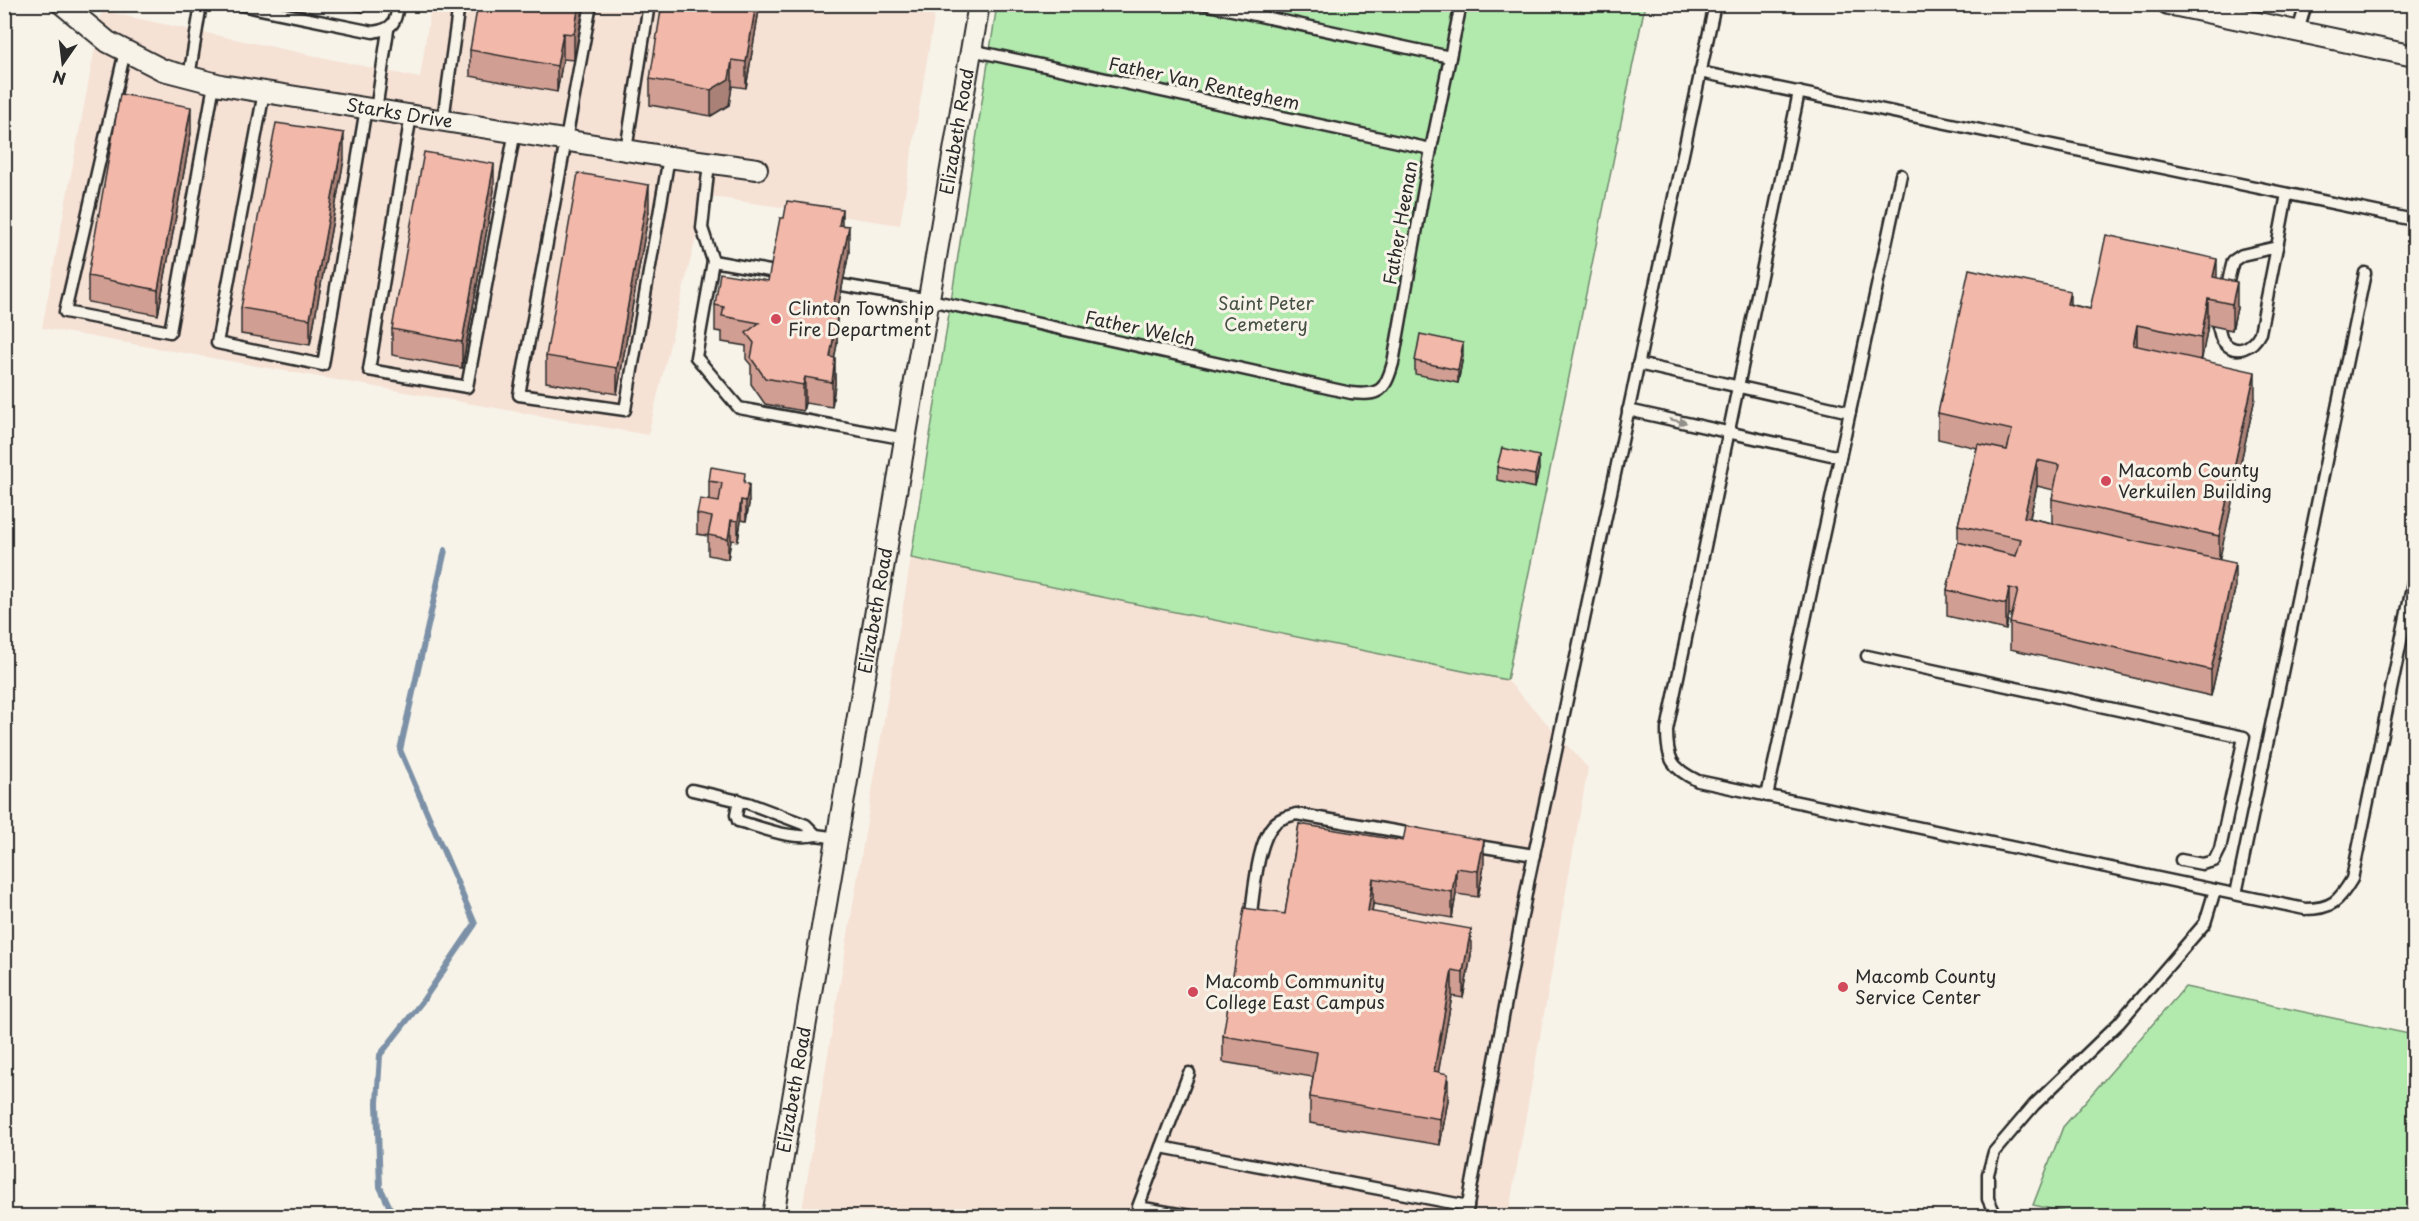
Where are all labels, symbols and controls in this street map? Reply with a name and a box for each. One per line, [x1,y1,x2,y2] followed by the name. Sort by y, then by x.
[33,33,93,93] north arrow
[1106,49,1302,116] street label: Father Van Renteghem
[50,65,68,92] text: N
[932,66,980,196] street label: Elizabeth Road
[344,90,455,134] street label: Starks Drive
[1375,159,1424,287] street label: Father Heenan
[1218,289,1315,337] park label: Saint Peter Cemetery
[788,294,934,342] place label: Clinton Township Fire Department
[1083,303,1198,352] street label: Father Welch
[769,312,783,326] marker: Clinton Township Fire Department
[1669,417,1688,426] one-way arrow
[2118,456,2272,504] place label: Macomb County Verkuilen Building
[2099,474,2113,488] marker: Macomb County Verkuilen Building
[850,545,898,676] street label: Elizabeth Road
[1855,962,1996,1010] place label: Macomb County Service Center
[1205,967,1385,1015] place label: Macomb Community College East Campus
[1836,980,1850,994] marker: Macomb County Service Center
[1186,985,1200,999] marker: Macomb Community College East Campus
[769,1024,817,1155] street label: Elizabeth Road

